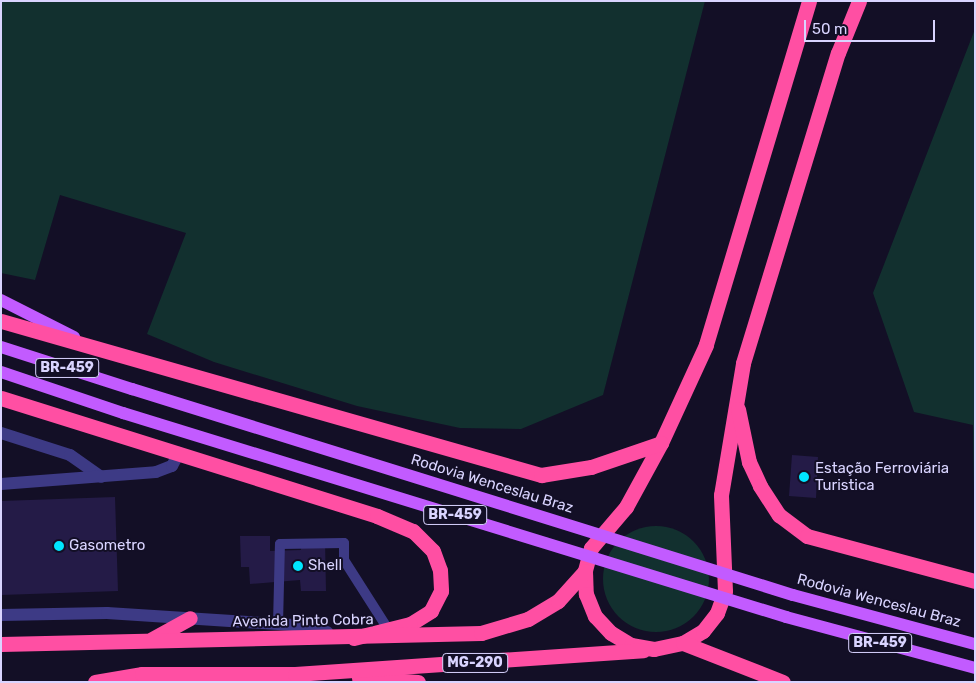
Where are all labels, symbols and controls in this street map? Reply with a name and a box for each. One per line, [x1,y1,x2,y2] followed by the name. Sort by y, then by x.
[806,10,937,42] scale bar
[812,20,847,38] text: 50 m
[34,356,100,379] road number: BR-459
[408,451,576,517] street label: Rodovia Wenceslau Braz
[815,459,949,494] place label: Estação Ferroviária Turistica
[797,470,811,484] marker: Estação Ferroviária Turistica
[422,504,488,526] road number: BR-459
[69,537,145,555] place label: Gasometro
[53,540,65,552] marker: Gasometro
[308,557,342,575] place label: Shell
[292,560,304,572] marker: Shell
[795,570,963,632] street label: Rodovia Wenceslau Braz
[232,611,374,631] street label: Avenida Pinto Cobra
[848,632,912,654] road number: BR-459
[441,651,509,674] road number: MG-290

